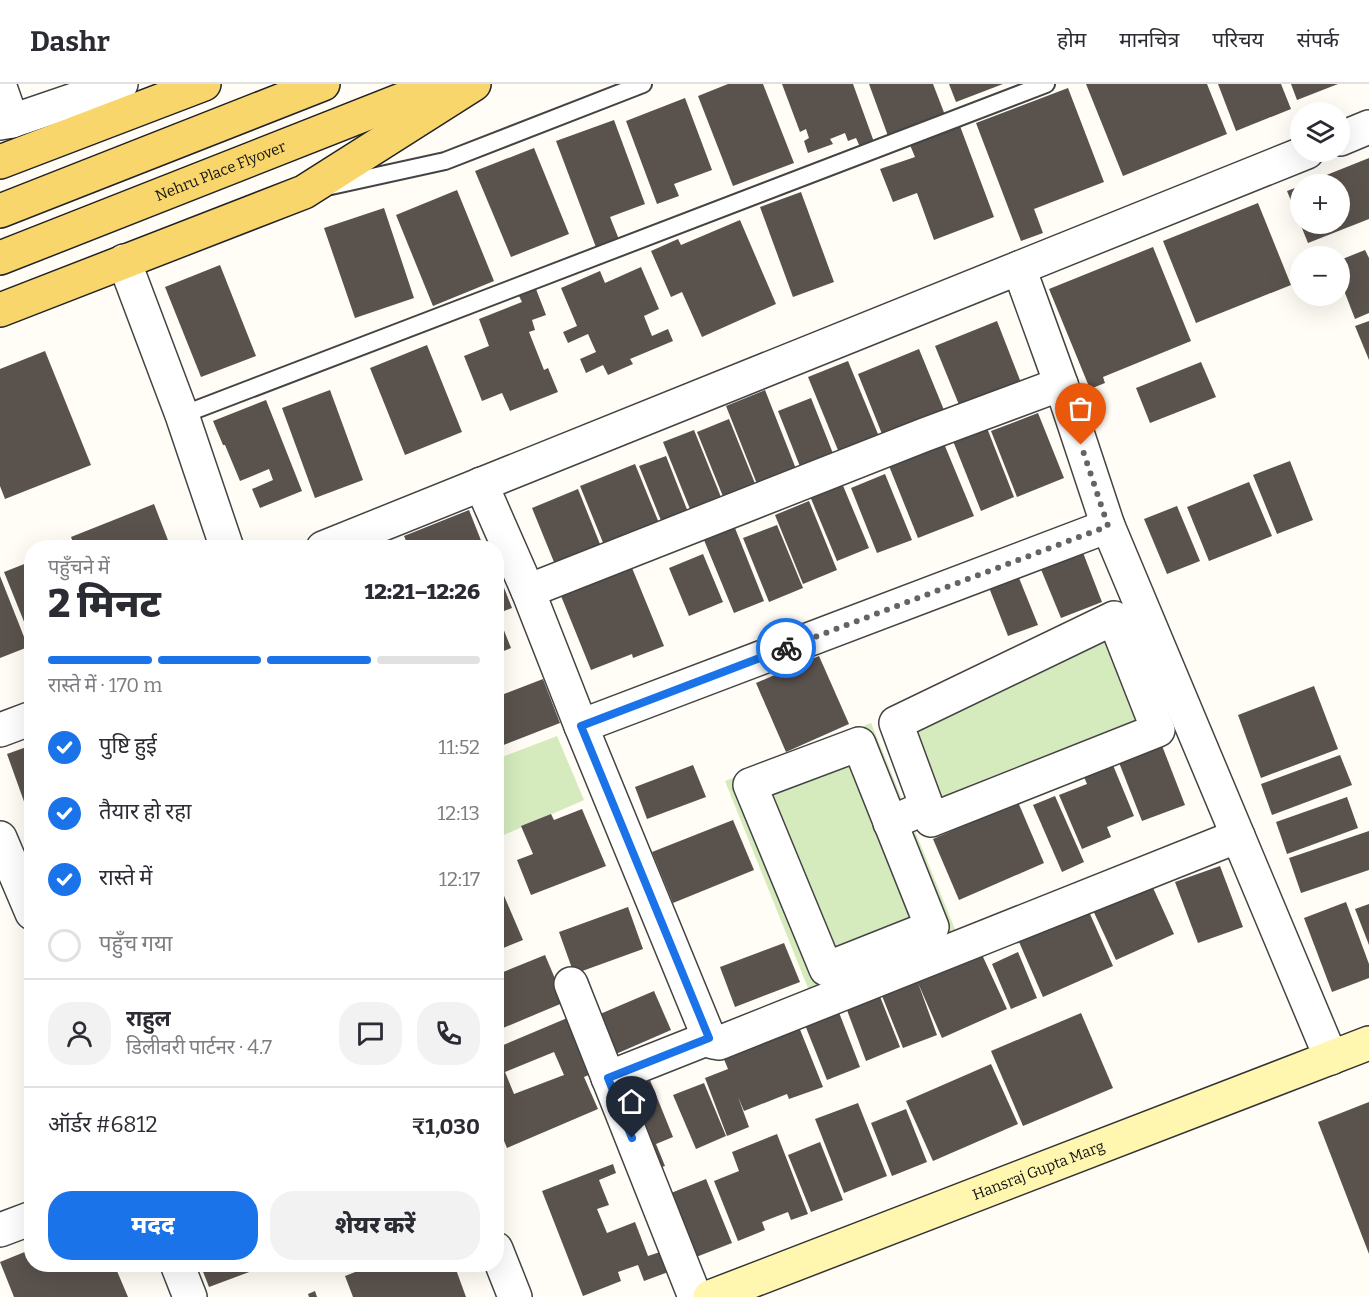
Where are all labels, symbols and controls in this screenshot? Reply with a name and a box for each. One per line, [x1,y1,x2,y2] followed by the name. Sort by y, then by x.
[30,25,110,58] text: Dashr
[1057,27,1086,53] text: होम
[1119,27,1179,53] text: मानचित्र
[1212,27,1264,53] text: परिचय
[1297,27,1339,53] text: संपर्क
[1290,102,1350,306] map controls
[1290,102,1350,162] button: layers
[153,137,289,205] street label: Nehru Place Flyover
[1290,174,1350,234] button: +
[1290,246,1350,306] button: −
[1055,383,1106,445] pin
[1064,392,1097,425] icon: bag
[48,555,110,579] text: पहुँचने में
[364,578,480,605] text: 12:21–12:26
[48,581,161,627] text: 2 मिनट
[756,618,816,678] courier
[770,632,803,665] icon: bike
[48,673,162,697] text: रास्ते में · 170 m
[48,731,81,764] icon: check
[99,732,157,759] text: पुष्टि हुई
[438,735,480,759] text: 11:52
[48,797,81,830] icon: check
[99,798,192,825] text: तैयार हो रहा
[437,801,480,825] text: 12:13
[48,863,81,896] icon: check
[99,864,152,891] text: रास्ते में
[439,867,480,891] text: 12:17
[99,930,172,957] text: पहुँच गया
[48,1002,111,1065] button: person
[339,1002,402,1065] button: chat
[417,1002,480,1065] button: phone
[126,1005,171,1032] text: राहुल
[126,1035,272,1059] text: डिलीवरी पार्टनर · 4.7
[606,1076,657,1138] pin
[615,1085,648,1118] icon: home
[48,1111,157,1138] text: ऑर्डर #6812
[412,1113,480,1140] text: ₹1,030
[970,1137,1107,1204] street label: Hansraj Gupta Marg
[48,1191,258,1260] button: मदद
[270,1191,480,1260] button: शेयर करें

